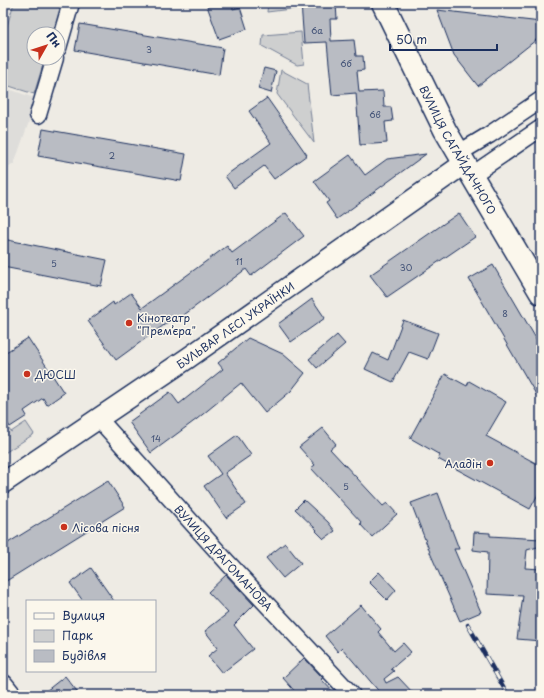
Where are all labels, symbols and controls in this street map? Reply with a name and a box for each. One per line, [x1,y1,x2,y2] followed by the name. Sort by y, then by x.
[311,23,323,37] house number: 6а
[26,26,66,66] north arrow
[390,26,497,52] scale bar
[43,28,66,51] text: Пн
[396,30,427,48] text: 50 m
[146,42,152,56] house number: 3
[340,56,353,70] house number: 6б
[416,82,501,217] street label: ВУЛИЦЯ САГАЙДАЧНОГО
[369,107,381,121] house number: 6в
[109,148,115,162] house number: 2
[235,254,243,268] house number: 11
[51,256,57,270] house number: 5
[400,260,413,274] house number: 30
[173,277,298,372] street label: БУЛЬВАР ЛЕСІ УКРАЇНКИ
[502,306,508,320] house number: 8
[137,309,196,339] place label: Кінотеатр "Прем’єра"
[124,318,134,328] marker: Кінотеатр "Прем’єра"
[34,366,76,383] place label: ДЮСШ
[22,369,32,379] marker: ДЮСШ
[151,431,161,445] house number: 14
[445,455,482,472] place label: Аладін
[485,458,495,468] marker: Аладін
[343,479,349,493] house number: 5
[171,501,277,614] street label: ВУЛИЦЯ ДРАГОМАНОВА
[72,519,140,536] place label: Лісова пісня
[59,522,69,532] marker: Лісова пісня
[26,600,156,672] legend
[62,606,105,624] text: Вулиця
[62,626,94,644] text: Парк
[62,646,107,664] text: Будівля

